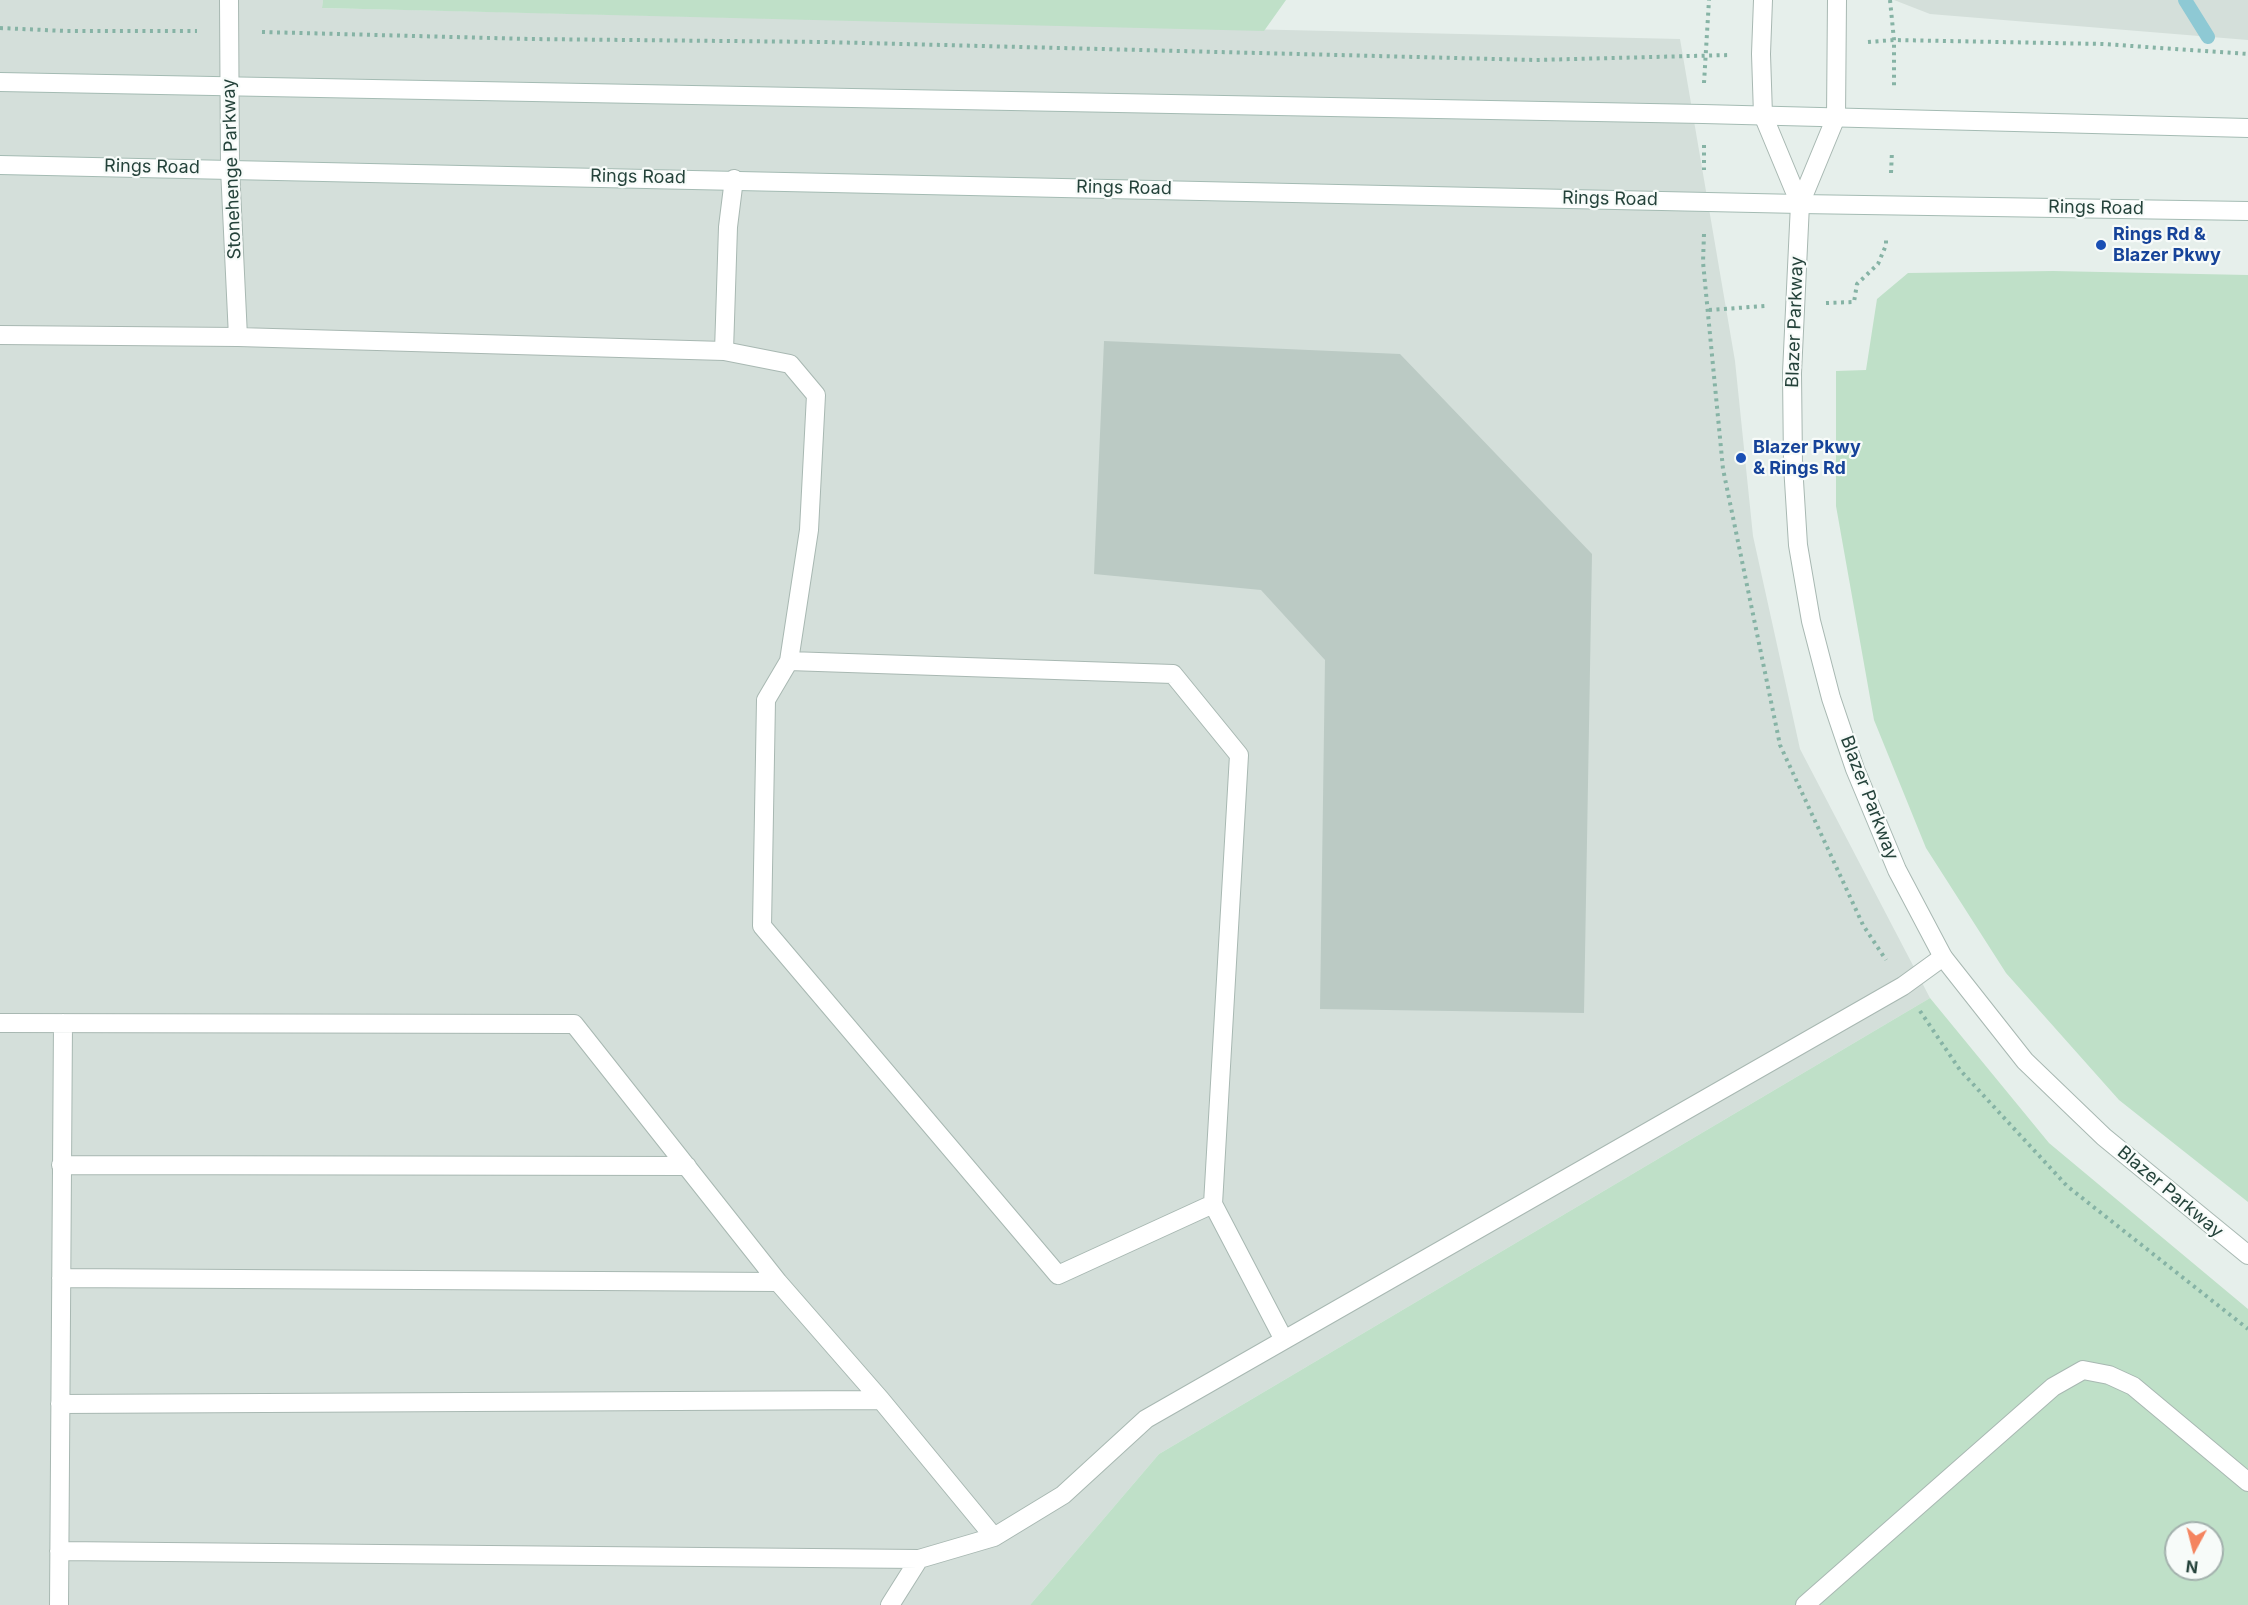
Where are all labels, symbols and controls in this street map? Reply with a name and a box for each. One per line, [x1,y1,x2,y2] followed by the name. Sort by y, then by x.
[218,78,246,260] street label: Stonehenge Parkway
[104,155,200,179] street label: Rings Road
[590,165,686,189] street label: Rings Road
[1076,176,1172,200] street label: Rings Road
[1562,187,1658,211] street label: Rings Road
[2048,196,2144,220] street label: Rings Road
[2113,224,2221,266] place label: Rings Rd & Blazer Pkwy
[2094,238,2108,252] marker: Rings Rd & Blazer Pkwy
[1782,256,1808,388] street label: Blazer Parkway
[1753,437,1861,480] place label: Blazer Pkwy & Rings Rd
[1734,451,1748,465] marker: Blazer Pkwy & Rings Rd
[1835,733,1903,863] street label: Blazer Parkway
[2113,1141,2227,1243] street label: Blazer Parkway
[2164,1521,2224,1581] north arrow
[2185,1556,2199,1578] text: N

